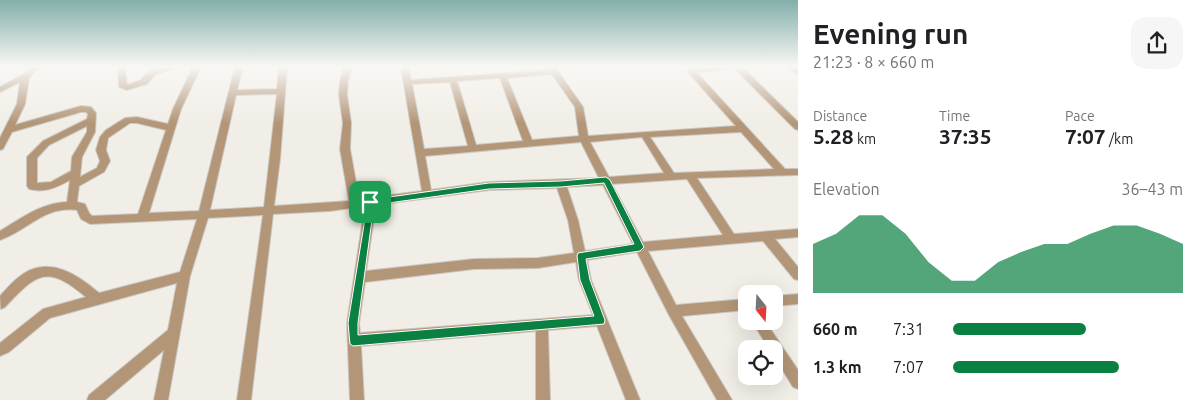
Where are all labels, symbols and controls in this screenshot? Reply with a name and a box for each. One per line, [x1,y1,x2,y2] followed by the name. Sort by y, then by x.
[1131,17,1183,69] button: share
[813,18,968,49] text: Evening run
[813,53,934,71] text: 21:23 · 8 × 660 m
[813,108,867,124] text: Distance
[939,108,970,124] text: Time
[1065,108,1095,124] text: Pace
[813,124,854,148] text: 5.28
[939,124,992,148] text: 37:35
[1065,124,1106,148] text: 7:07
[854,131,876,147] text: km
[1106,131,1133,147] text: /km
[813,180,880,198] text: Elevation
[1121,180,1183,198] text: 36–43 m
[349,181,391,223] pin
[356,188,384,216] icon: arrive
[738,285,782,330] north arrow
[738,285,783,385] map controls
[813,320,858,338] text: 660 m
[893,320,924,338] text: 7:31
[738,340,783,385] button: locate
[813,358,862,376] text: 1.3 km
[893,358,924,376] text: 7:07

